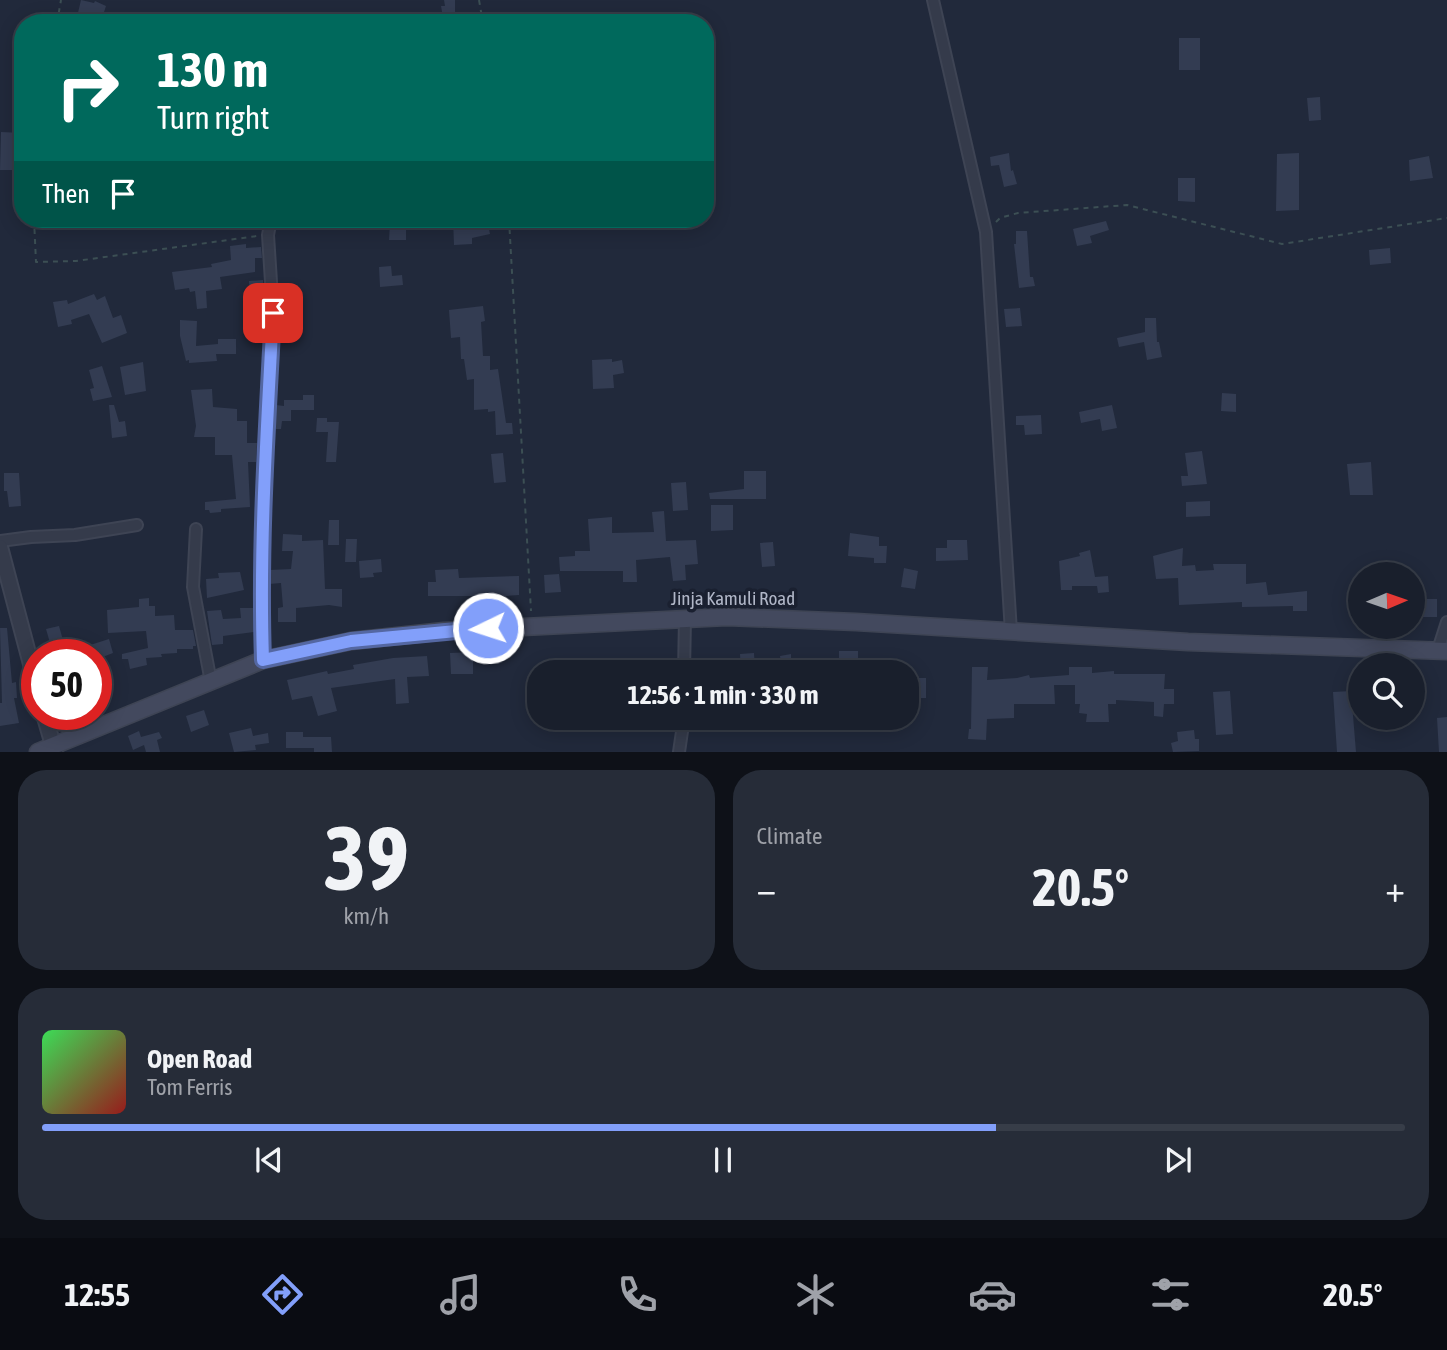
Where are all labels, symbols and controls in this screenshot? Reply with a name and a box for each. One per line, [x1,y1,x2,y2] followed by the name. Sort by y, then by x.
[157,41,268,97] text: 130 m
[42,42,133,133] icon: right
[157,99,270,136] text: Turn right
[104,175,142,213] icon: arrive
[42,179,90,209] text: Then
[243,283,303,343] pin
[254,294,292,332] icon: arrive
[1348,562,1424,639] north arrow
[1348,562,1425,730] map controls
[671,587,795,609] street label: Jinja Kamuli Road
[451,591,525,665] position arrow
[21,639,112,730] speed limit sign: 50
[1348,653,1425,730] button: search
[628,680,818,710] text: 12:56 · 1 min · 330 m
[323,805,409,909] text: 39
[757,823,822,849] text: Climate
[1032,857,1129,917] text: 20.5°
[757,867,776,910] text: −
[1385,867,1405,910] text: +
[343,903,389,929] text: km/h
[147,1044,252,1074] text: Open Road
[147,1074,232,1100] text: Tom Ferris
[250,1141,288,1179] icon: previous
[704,1141,742,1179] icon: pause
[1159,1141,1197,1179] icon: next
[258,1270,307,1319] icon: directions
[436,1270,485,1319] icon: music
[613,1270,662,1319] icon: phone
[791,1270,840,1319] icon: climate
[968,1270,1017,1319] icon: car
[1146,1270,1195,1319] icon: filters
[64,1276,130,1313] text: 12:55
[1323,1276,1383,1313] text: 20.5°

